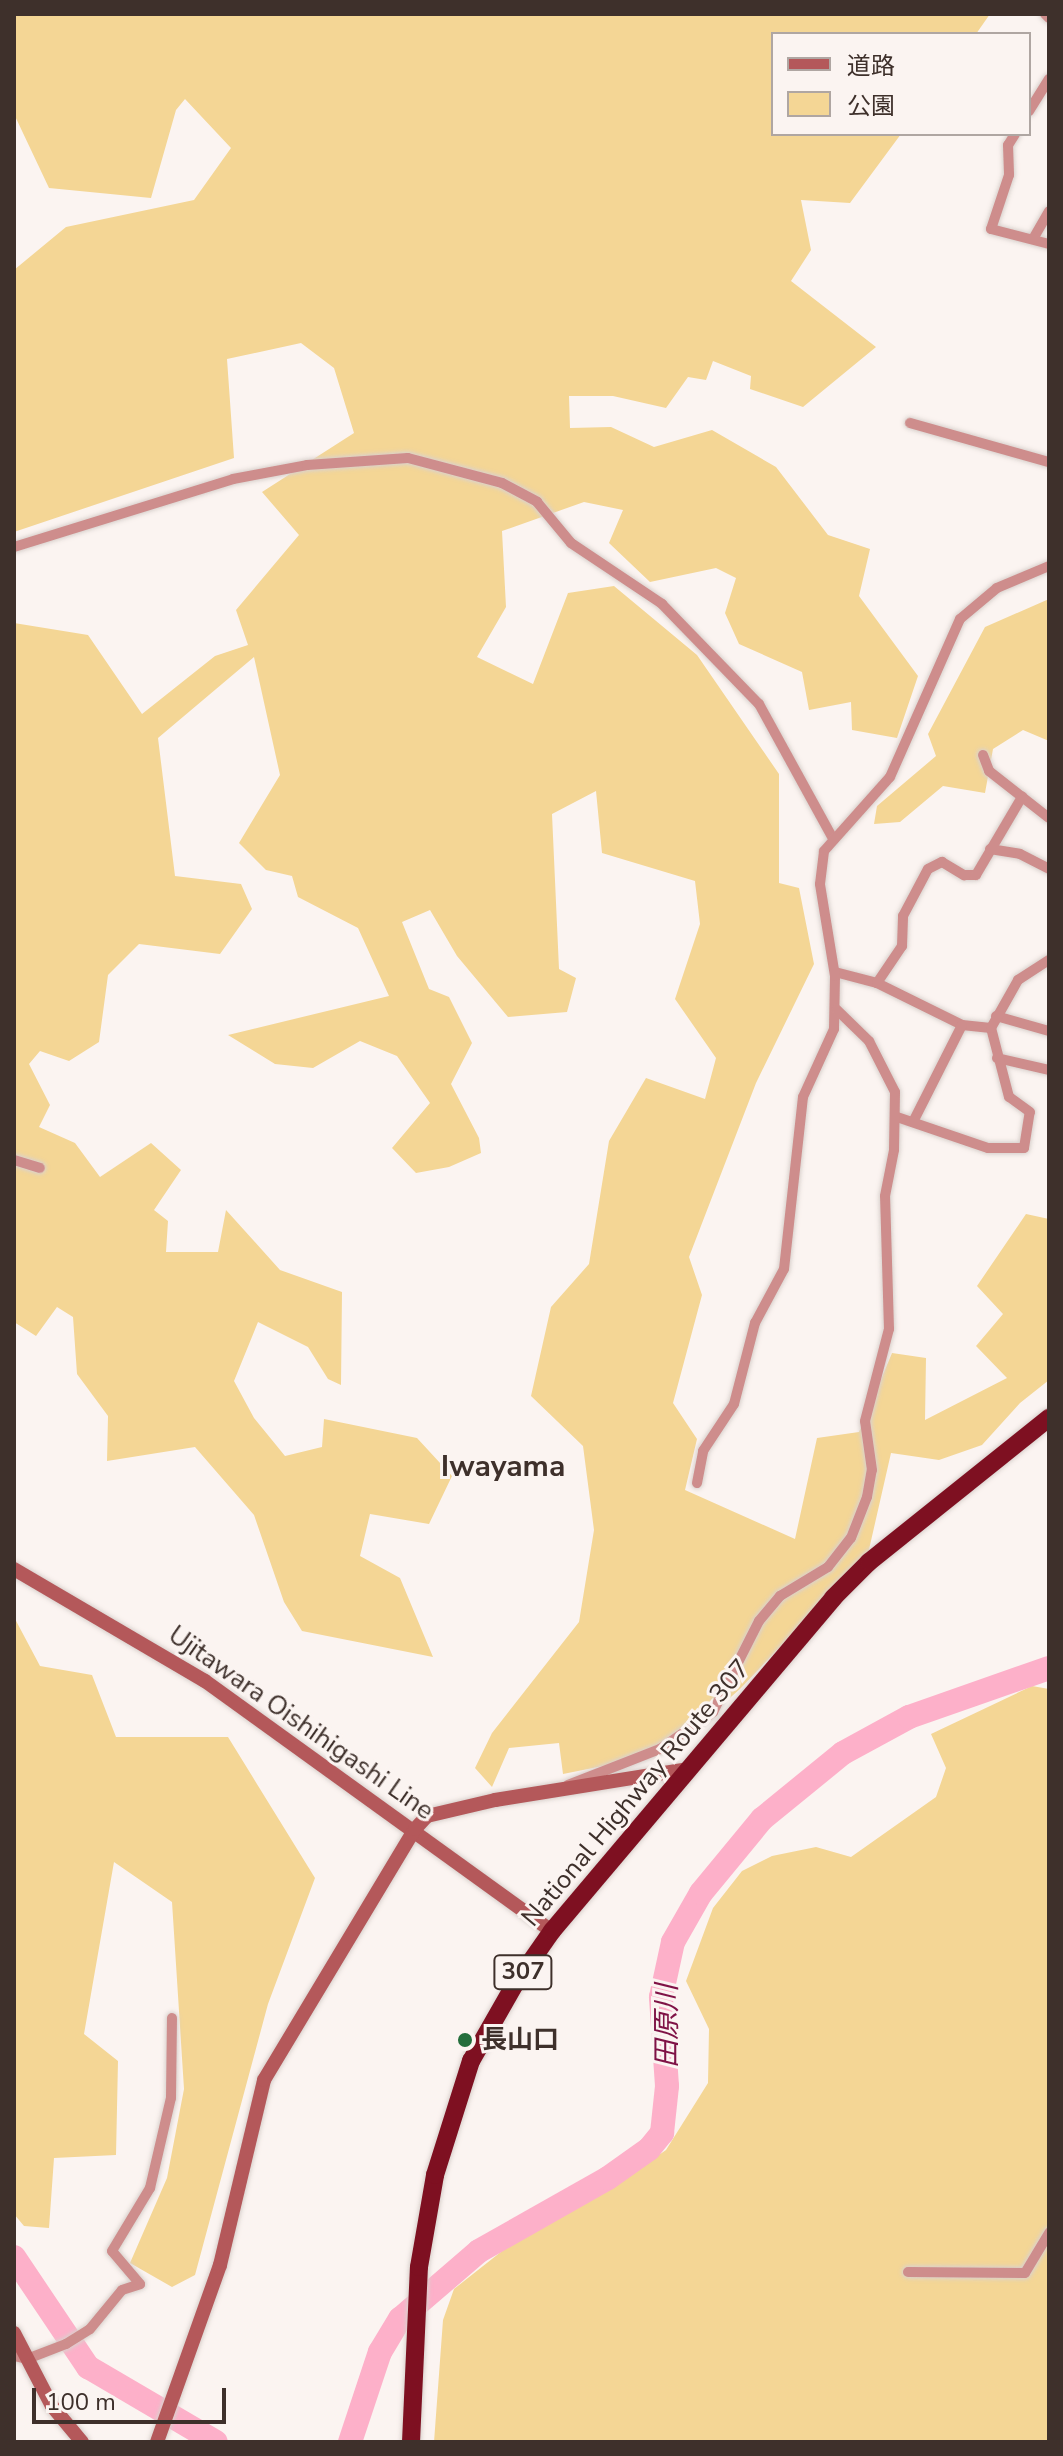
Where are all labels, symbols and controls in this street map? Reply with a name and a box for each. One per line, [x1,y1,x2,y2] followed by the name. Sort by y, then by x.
[771,32,1031,136] legend
[847,50,895,82] text: 道路
[847,90,895,122] text: 公園
[441,1449,565,1485] district label: Iwayama
[162,1619,440,1827] street label: Ujitawara Oishihigashi Line
[515,1653,757,1933] street label: National Highway Route 307
[493,1952,553,1992] road number: 307
[650,1984,684,2068] water label: 田原川
[481,2024,559,2056] place label: 長山口
[456,2031,474,2049] marker: 長山口
[36,2372,230,2422] scale bar
[46,2386,116,2418] text: 100 m

